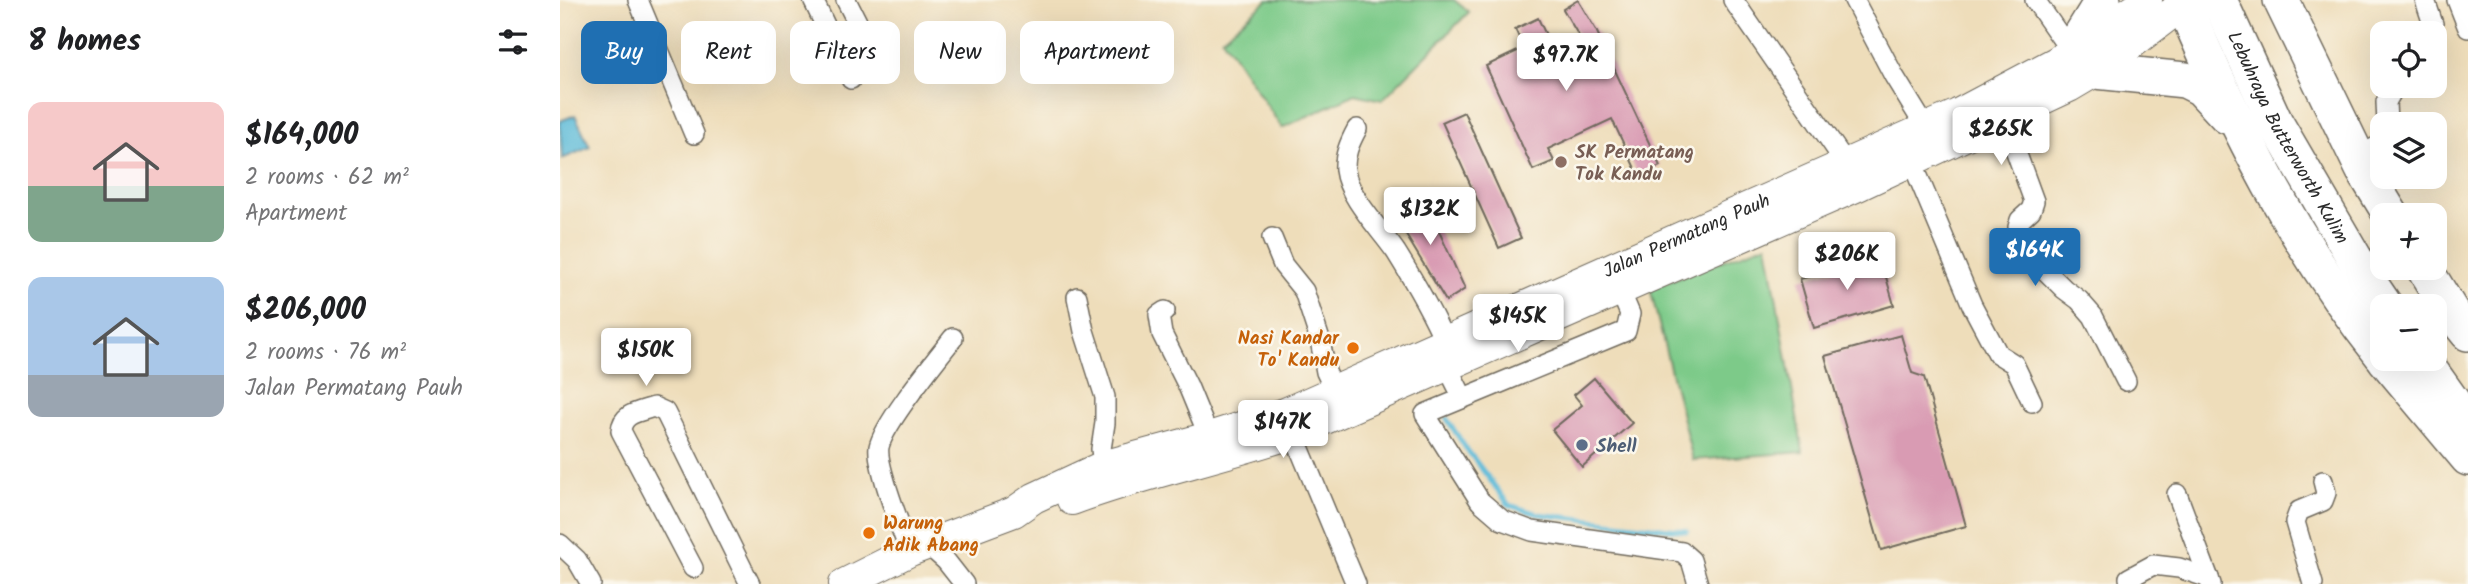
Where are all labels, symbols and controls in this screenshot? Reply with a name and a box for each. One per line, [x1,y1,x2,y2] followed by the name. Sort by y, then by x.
[28,18,141,66] text: 8 homes
[581,21,667,84] chip: Buy
[681,21,776,84] chip: Rent
[790,21,900,84] chip: Filters
[914,21,1006,84] chip: New
[1020,21,1174,84] chip: Apartment
[2370,21,2447,371] map controls
[2370,21,2447,98] button: locate
[494,23,532,61] icon: filters
[2218,27,2356,250] street label: Lebuhraya Butterworth Kulim
[1509,34,1623,93] pin: $97.7K
[1533,38,1599,74] text: $97.7K
[1952,108,2050,167] pin: $265K
[245,112,358,160] text: $164,000
[1969,112,2033,148] text: $265K
[2370,112,2447,189] button: layers
[84,130,168,214] icon: home
[1575,138,1694,190] place label: SK Permatang Tok Kandu
[1553,154,1569,170] marker: SK Permatang Tok Kandu
[245,160,409,196] text: 2 rooms · 62 m²
[1599,186,1775,287] street label: Jalan Permatang Pauh
[1381,188,1479,247] pin: $132K
[1400,192,1460,228] text: $132K
[245,196,347,232] text: Apartment
[2370,203,2447,280] button: +
[1986,229,2084,288] pin: $164K
[1798,232,1896,292] pin: $206K
[2005,233,2065,269] text: $164K
[1814,237,1880,273] text: $206K
[245,287,366,335] text: $206,000
[1469,294,1567,354] pin: $145K
[2370,294,2447,371] button: −
[1489,299,1547,335] text: $145K
[84,305,168,389] icon: home
[1238,324,1340,376] place label: Nasi Kandar To' Kandu
[597,328,695,388] pin: $150K
[617,333,675,369] text: $150K
[245,335,406,371] text: 2 rooms · 76 m²
[1345,340,1361,356] marker: Nasi Kandar To' Kandu
[245,371,463,407] text: Jalan Permatang Pauh
[1234,400,1332,460] pin: $147K
[1254,405,1312,441] text: $147K
[1596,432,1638,462] place label: Shell
[1574,437,1590,453] marker: Shell
[883,509,979,561] place label: Warung Adik Abang
[861,525,877,541] marker: Warung Adik Abang

